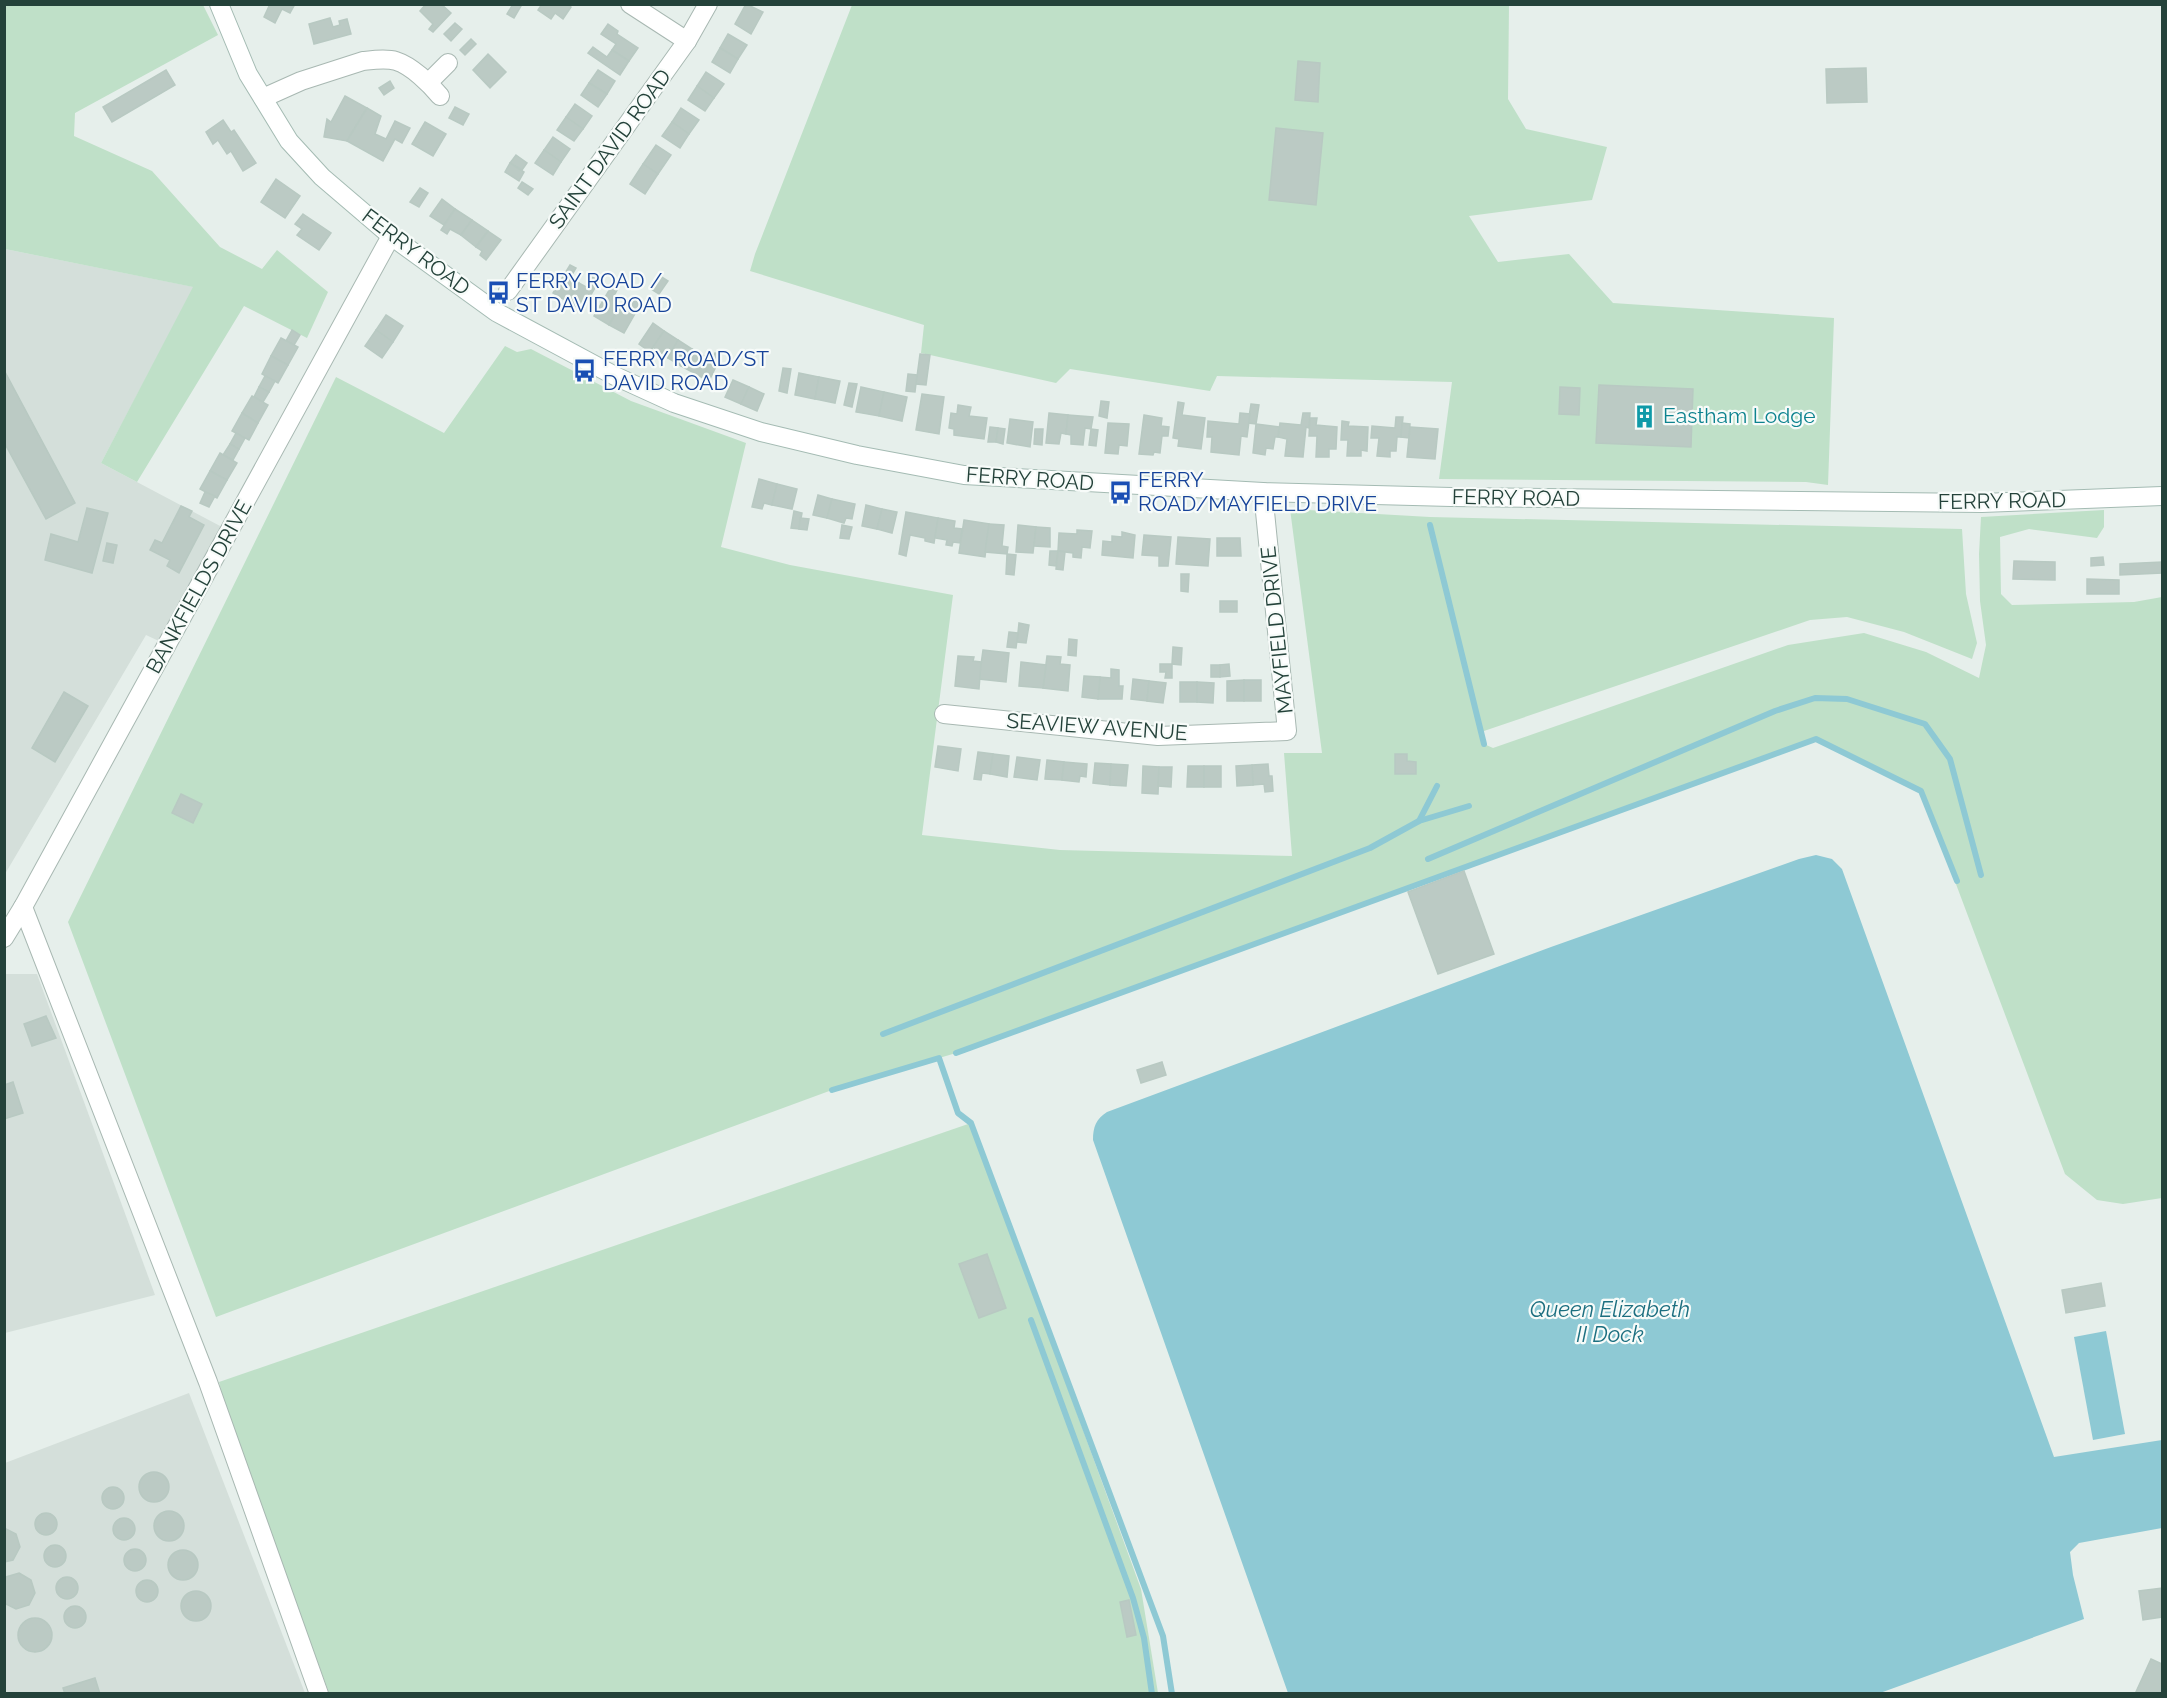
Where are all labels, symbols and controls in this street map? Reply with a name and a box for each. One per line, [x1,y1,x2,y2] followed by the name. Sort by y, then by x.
[543,64,676,233] street label: SAINT DAVID ROAD
[358,203,475,300] street label: FERRY ROAD
[516,268,672,317] place label: FERRY ROAD / ST DAVID ROAD
[485,280,511,306] bus stop icon: FERRY ROAD / ST DAVID ROAD
[603,346,769,395] place label: FERRY ROAD/ST DAVID ROAD
[572,358,598,384] bus stop icon: FERRY ROAD/ST DAVID ROAD
[1632,403,1658,429] building icon: Eastham Lodge
[1663,403,1816,428] place label: Eastham Lodge
[965,462,1095,495] street label: FERRY ROAD
[1138,467,1377,516] place label: FERRY ROAD/MAYFIELD DRIVE
[1107,479,1133,505] bus stop icon: FERRY ROAD/MAYFIELD DRIVE
[1452,484,1580,511] street label: FERRY ROAD
[1938,487,2066,514] street label: FERRY ROAD
[141,496,257,678] street label: BANKFIELDS DRIVE
[1255,545,1298,715] street label: MAYFIELD DRIVE
[1006,708,1188,745] street label: SEAVIEW AVENUE
[1530,1296,1690,1347] water label: Queen Elizabeth II Dock

